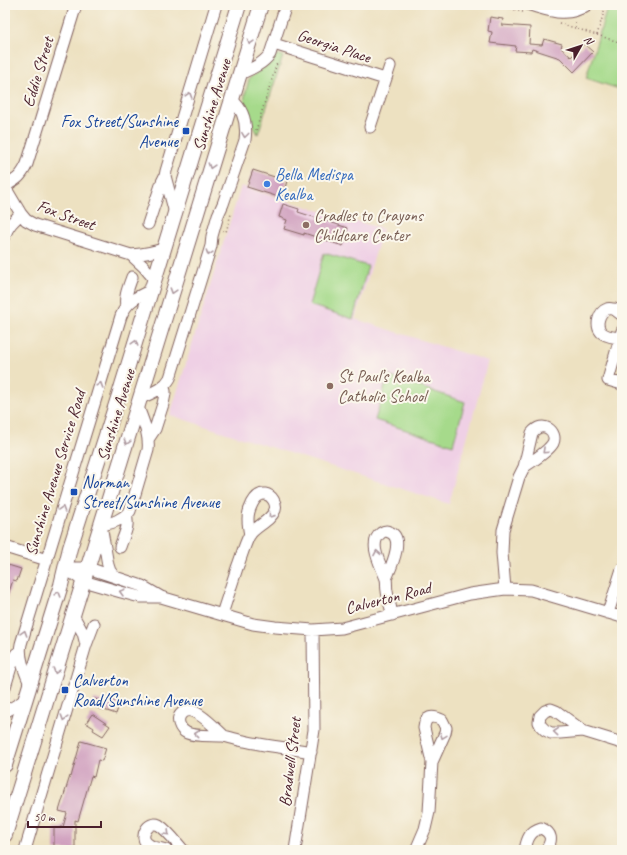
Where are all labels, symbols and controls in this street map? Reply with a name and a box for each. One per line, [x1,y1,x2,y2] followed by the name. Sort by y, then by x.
[295,24,375,68] street label: Georgia Place
[561,26,601,66] north arrow
[17,32,59,109] street label: Eddie Street
[581,33,598,48] text: N
[246,39,255,46] one-way arrow
[188,55,236,153] street label: Sunshine Avenue
[184,91,193,98] one-way arrow
[61,111,179,152] place label: Fox Street/Sunshine Avenue
[181,126,191,136] marker: Fox Street/Sunshine Avenue
[240,132,249,138] one-way arrow
[207,163,216,170] one-way arrow
[275,164,354,205] place label: Bella Medispa Kealba
[262,179,272,189] marker: Bella Medispa Kealba
[34,195,100,236] street label: Fox Street
[314,205,425,246] place label: Cradles to Crayons Childcare Center
[301,220,311,230] marker: Cradles to Crayons Childcare Center
[205,249,214,256] one-way arrow
[169,287,178,294] one-way arrow
[130,340,139,347] one-way arrow
[92,365,140,463] street label: Sunshine Avenue
[338,366,432,407] place label: St Paul’s Kealba Catholic School
[95,381,104,388] one-way arrow
[325,381,335,391] marker: St Paul’s Kealba Catholic School
[20,386,91,558] street label: Sunshine Avenue Service Road
[123,438,132,445] one-way arrow
[542,446,550,454] one-way arrow
[82,472,221,513] place label: Norman Street/Sunshine Avenue
[69,487,79,497] marker: Norman Street/Sunshine Avenue
[57,506,66,513] one-way arrow
[268,510,275,517] one-way arrow
[373,550,381,556] one-way arrow
[343,577,435,619] street label: Calverton Road
[119,588,126,597] one-way arrow
[53,591,62,598] one-way arrow
[19,630,28,637] one-way arrow
[52,668,60,675] one-way arrow
[73,670,204,711] place label: Calverton Road/Sunshine Avenue
[60,685,70,695] marker: Calverton Road/Sunshine Avenue
[60,714,69,721] one-way arrow
[274,714,306,808] street label: Bradwell Street
[553,728,559,737] one-way arrow
[194,730,200,739] one-way arrow
[440,732,448,739] one-way arrow
[28,803,101,829] scale bar
[34,809,56,825] text: 50 m
[162,828,170,836] one-way arrow

